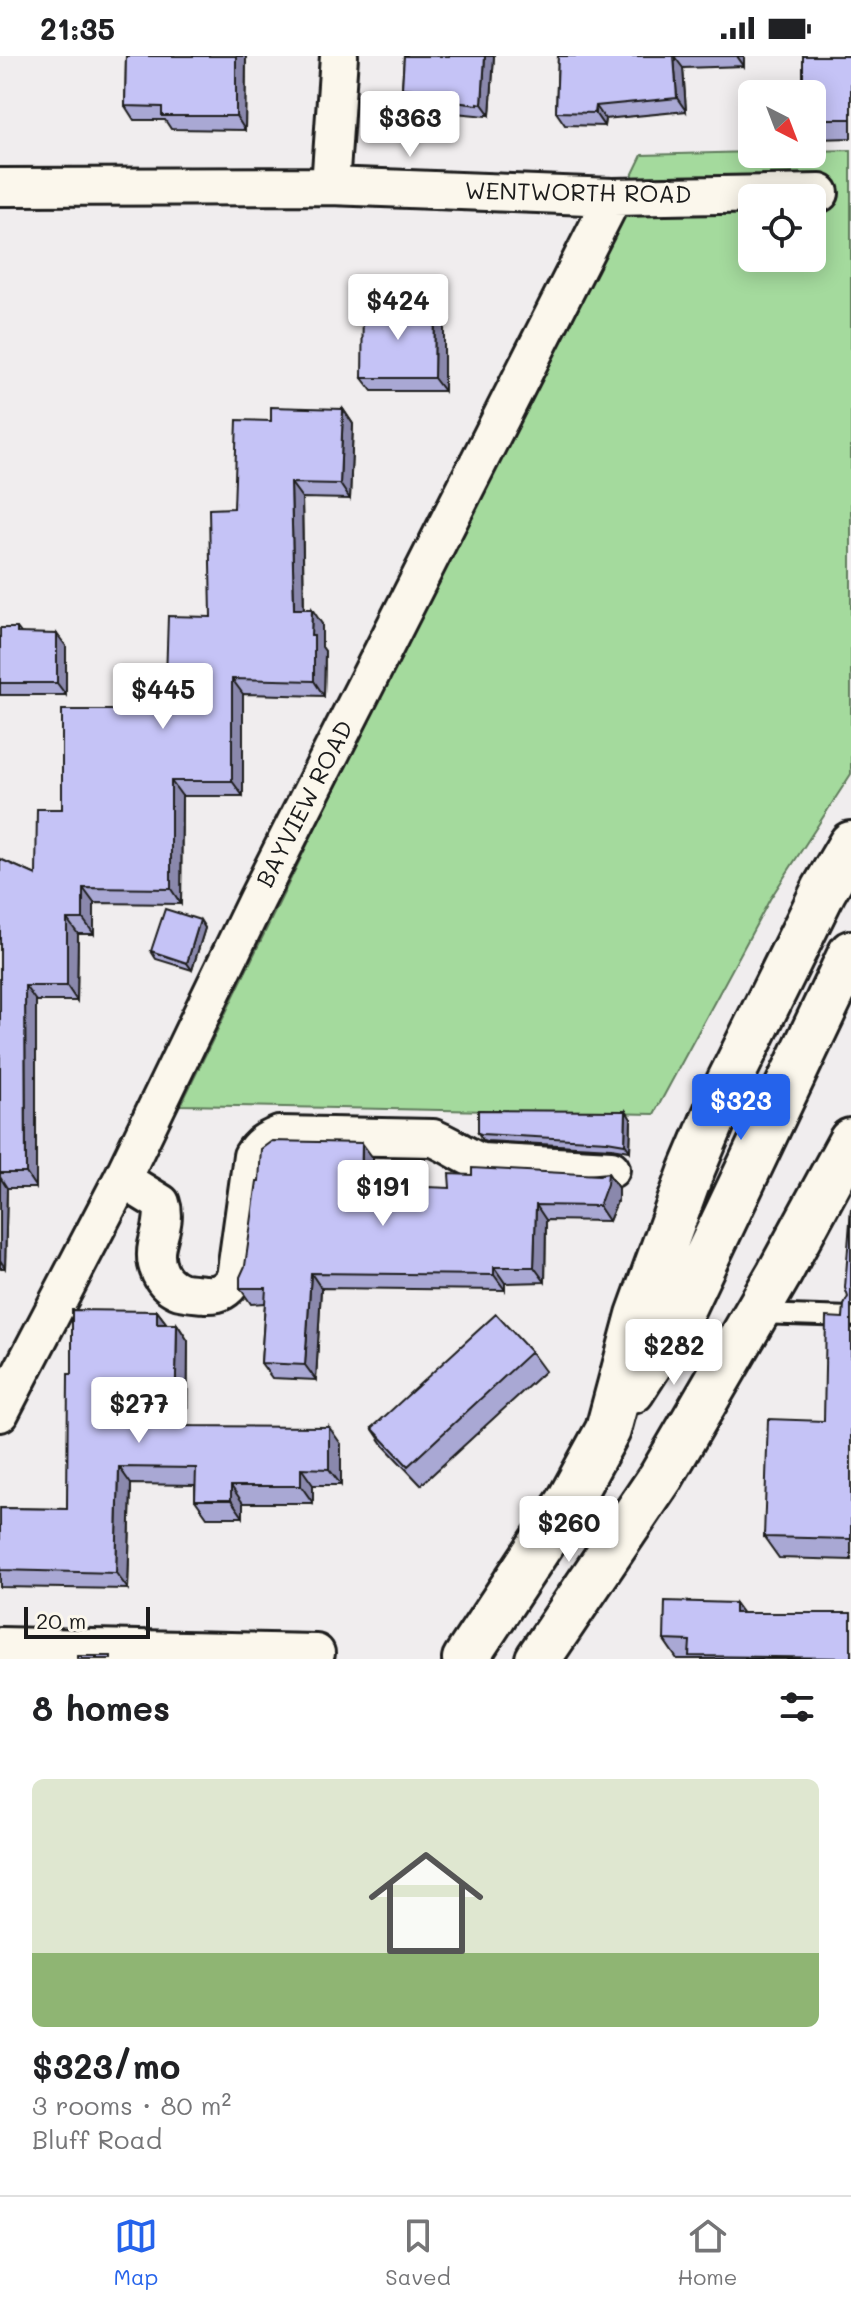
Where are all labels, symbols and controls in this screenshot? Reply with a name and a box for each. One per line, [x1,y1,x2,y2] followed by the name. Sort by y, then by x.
[40,8,115,48] text: 21:35
[738,80,826,168] north arrow
[738,80,826,272] map controls
[363,91,457,159] pin: $363
[379,100,442,134] text: $363
[464,174,692,209] street label: WENTWORTH ROAD
[738,184,826,272] button: locate
[351,274,445,342] pin: $424
[366,283,430,317] text: $424
[116,663,210,731] pin: $445
[131,672,195,706] text: $445
[248,715,359,892] street label: BAYVIEW ROAD
[694,1074,788,1142] pin: $323
[710,1083,772,1117] text: $323
[336,1160,430,1228] pin: $191
[356,1169,410,1203] text: $191
[627,1319,721,1387] pin: $282
[643,1328,705,1362] text: $282
[92,1377,186,1445] pin: $277
[109,1386,169,1420] text: $277
[522,1496,616,1564] pin: $260
[537,1505,601,1539] text: $260
[24,1603,150,1639] scale bar
[36,1606,86,1635] text: 20 m
[32,1685,170,1730] text: 8 homes
[775,1685,819,1729] icon: filters
[354,1831,498,1975] icon: home
[32,2043,180,2088] text: $323/mo
[32,2088,231,2122] text: 3 rooms · 80 m²
[32,2122,162,2156] text: Bluff Road
[113,2214,158,2291] tab: Map
[385,2214,451,2291] tab: Saved
[678,2214,737,2291] tab: Home

